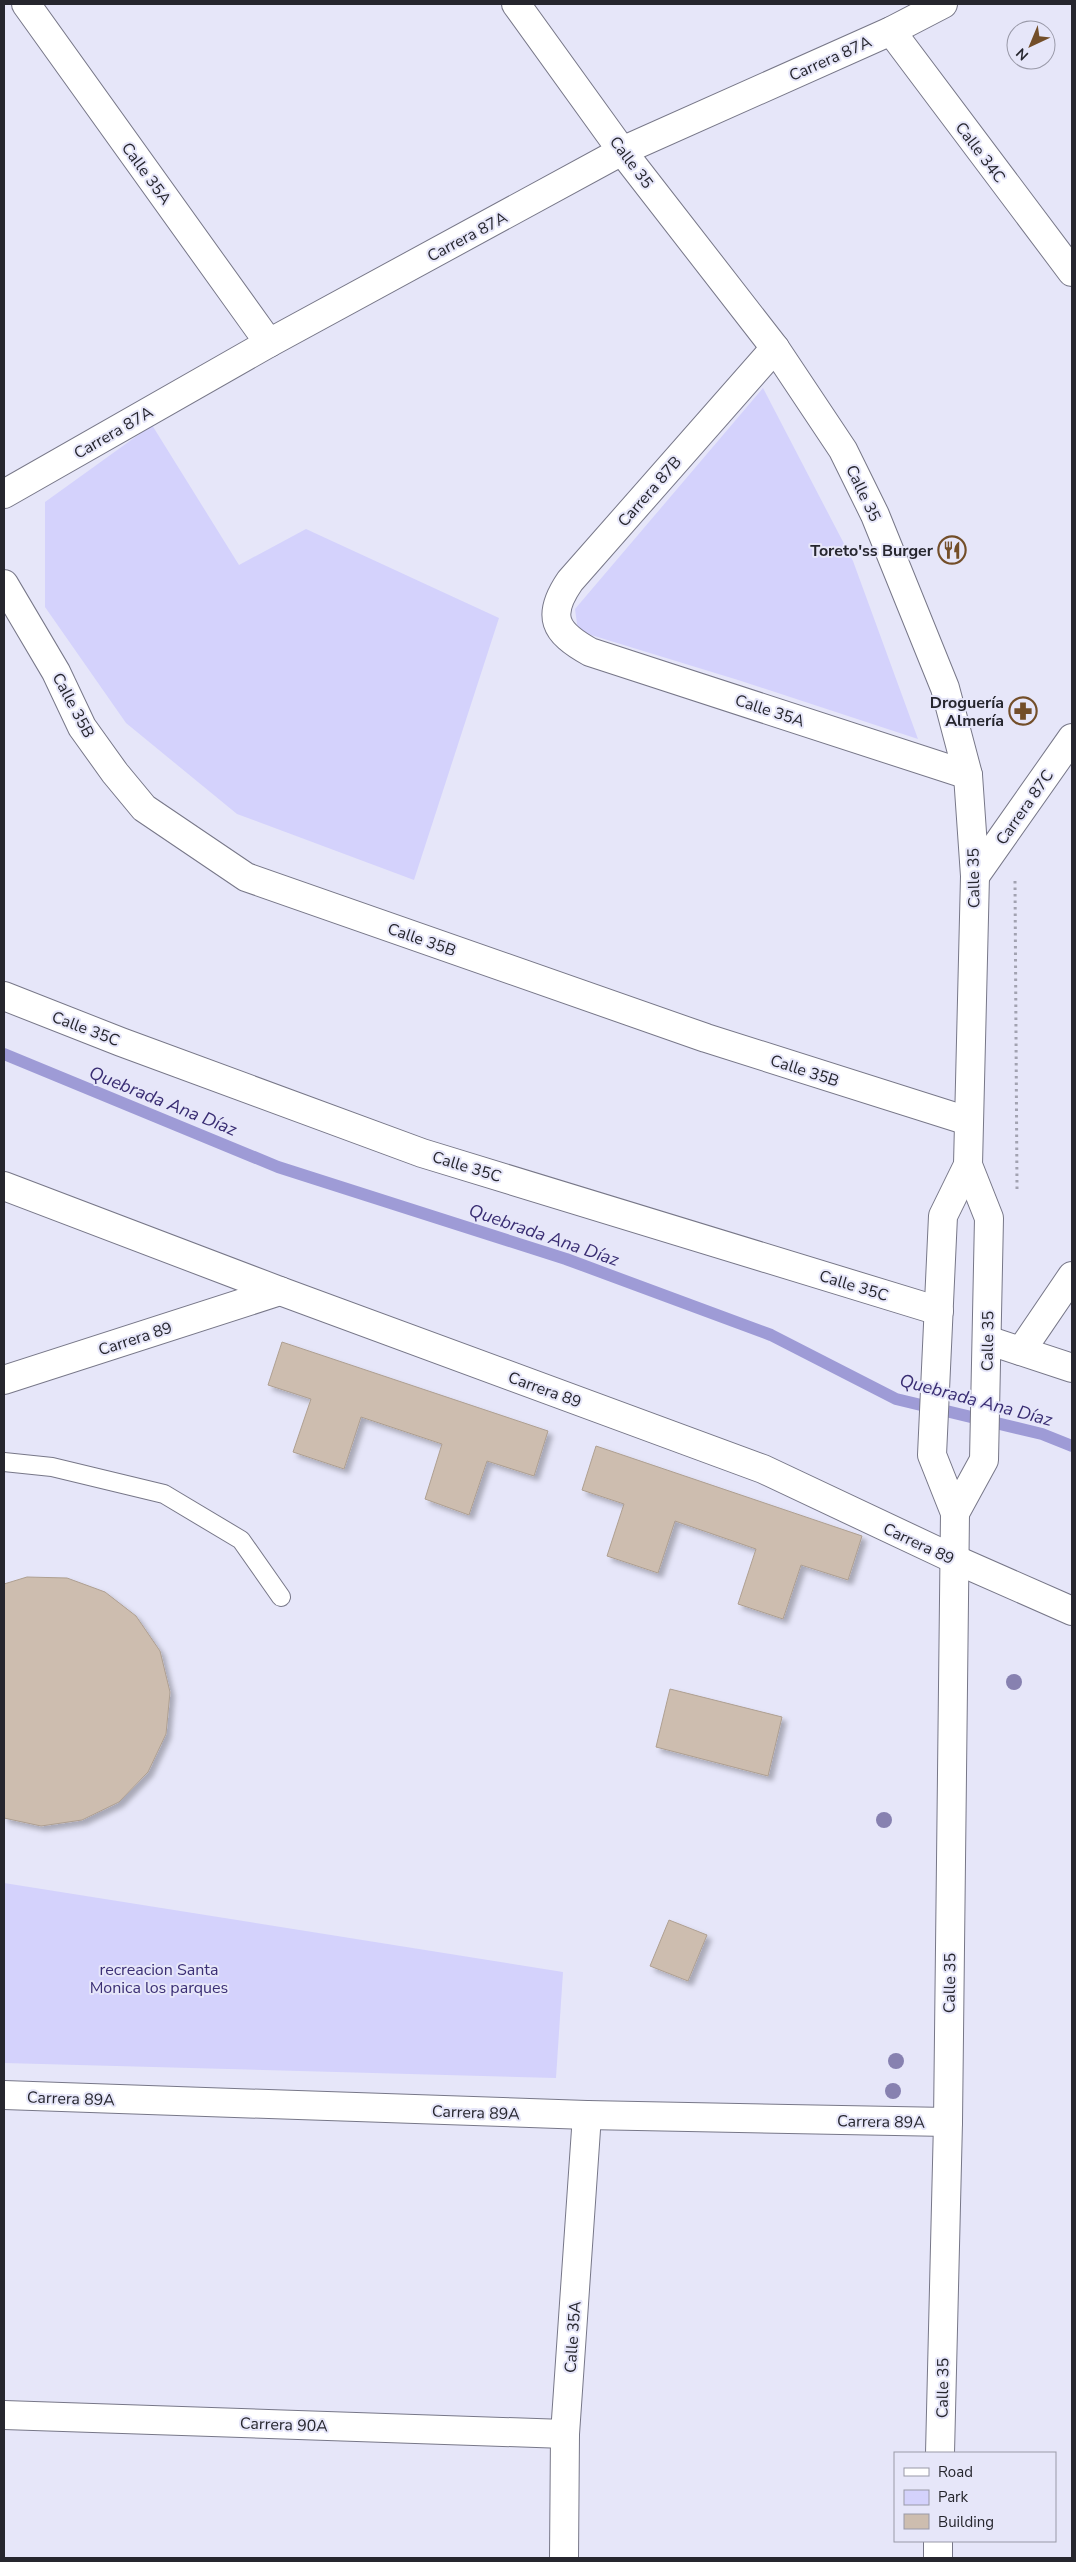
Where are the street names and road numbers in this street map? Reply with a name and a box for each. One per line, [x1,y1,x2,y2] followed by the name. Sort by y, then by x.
[786,31,875,87] street label: Carrera 87A
[950,118,1010,188] street label: Calle 34C
[604,132,658,193] street label: Calle 35
[116,138,176,209] street label: Calle 35A
[423,206,512,267] street label: Carrera 87A
[70,401,157,464] street label: Carrera 87A
[613,452,687,532] street label: Carrera 87B
[840,461,886,525] street label: Calle 35
[47,669,100,742] street label: Calle 35B
[732,689,808,733] street label: Calle 35A
[991,765,1059,850] street label: Carrera 87C
[962,848,986,908] street label: Calle 35
[385,918,459,962] street label: Calle 35B
[49,1006,123,1052] street label: Calle 35C
[768,1050,842,1092] street label: Calle 35B
[430,1146,504,1188] street label: Calle 35C
[817,1265,891,1307] street label: Calle 35C
[976,1311,1000,1371] street label: Calle 35
[96,1317,175,1361] street label: Carrera 89
[505,1367,584,1413] street label: Carrera 89
[879,1518,958,1570] street label: Carrera 89
[938,1953,962,2013] street label: Calle 35
[27,2086,116,2112] street label: Carrera 89A
[432,2100,521,2126] street label: Carrera 89A
[837,2110,925,2134] street label: Carrera 89A
[560,2300,587,2374] street label: Calle 35A
[931,2358,955,2418] street label: Calle 35
[240,2412,329,2438] street label: Carrera 90A

